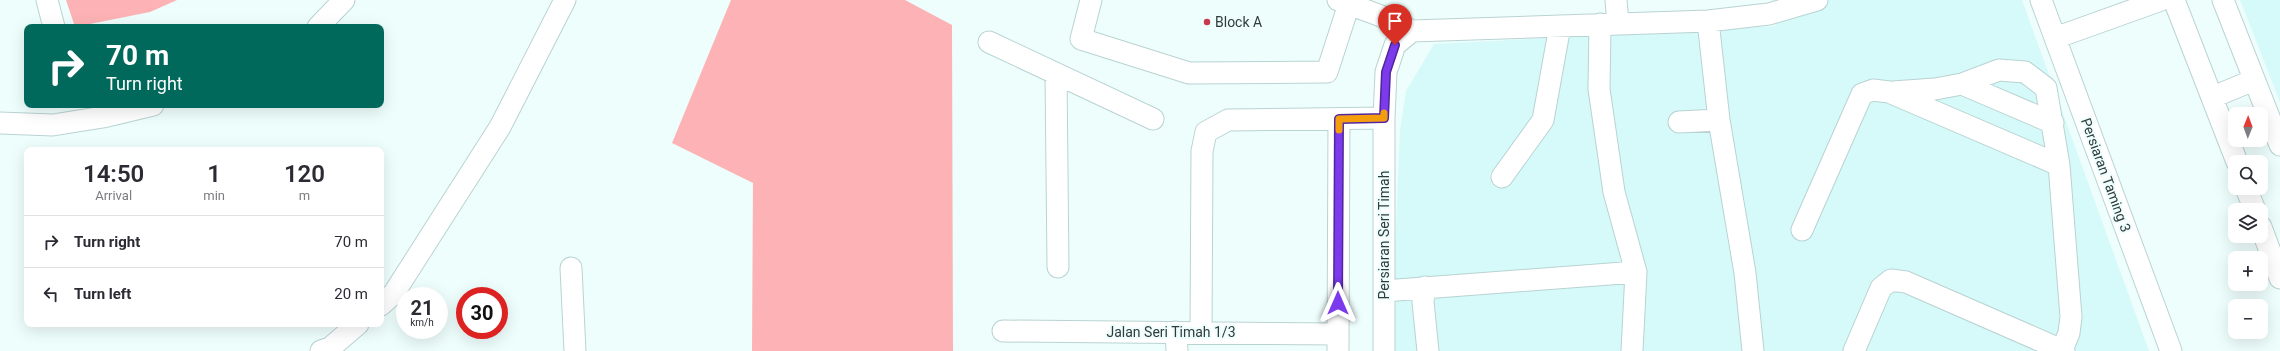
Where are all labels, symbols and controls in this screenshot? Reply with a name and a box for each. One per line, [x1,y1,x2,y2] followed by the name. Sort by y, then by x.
[1378,4,1412,45] pin
[1384,10,1406,32] icon: arrive
[1215,14,1262,30] place label: Block A
[1202,17,1212,27] marker: Block A
[106,39,169,72] text: 70 m
[40,40,92,92] icon: right
[106,73,183,94] text: Turn right
[2228,107,2268,147] north arrow
[2228,107,2268,339] map controls
[2078,116,2134,234] street label: Persiaran Taming 3
[2228,155,2268,195] button: search
[83,160,144,188] text: 14:50
[207,160,221,188] text: 1
[284,160,325,188] text: 120
[1376,171,1392,299] street label: Persiaran Seri Timah
[95,188,132,203] text: Arrival
[203,188,225,203] text: min
[299,188,310,203] text: m
[2228,203,2268,243] button: layers
[40,231,62,253] icon: right
[74,233,140,251] text: Turn right
[334,233,368,251] text: 70 m
[2228,251,2268,291] button: +
[1317,282,1359,324] position arrow
[40,283,62,305] icon: left
[74,285,131,303] text: Turn left
[334,285,368,303] text: 20 m
[456,287,508,339] speed limit sign: 30
[411,296,433,320] text: 21
[2228,299,2268,339] button: −
[410,317,434,328] text: km/h
[1107,324,1236,340] street label: Jalan Seri Timah 1/3

